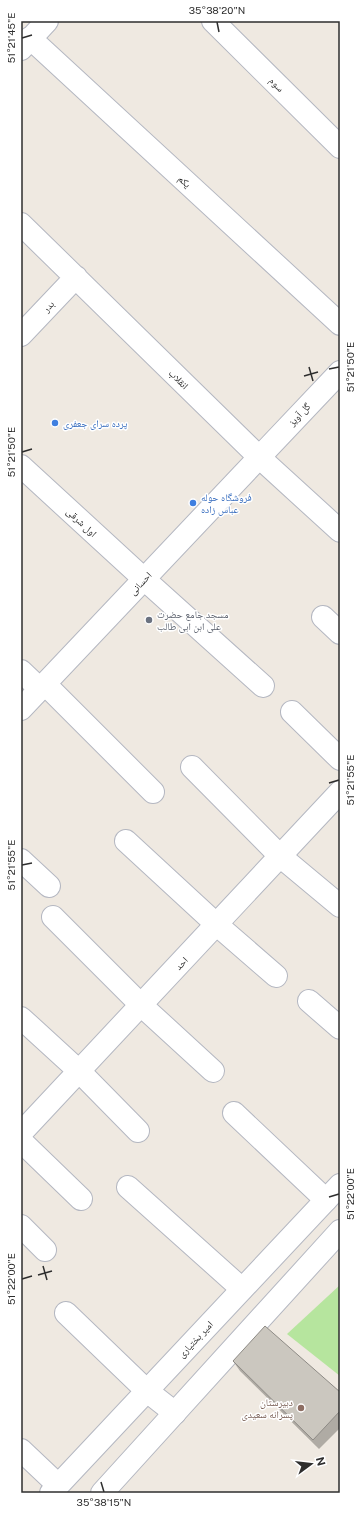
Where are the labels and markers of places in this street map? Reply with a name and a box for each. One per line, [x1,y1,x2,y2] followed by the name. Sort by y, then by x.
[63,417,127,430] place label: پرده سرای جعفری
[50,418,60,428] marker: پرده سرای جعفری
[201,491,252,516] place label: فروشگاه حوله عباس زاده
[188,498,198,508] marker: فروشگاه حوله عباس زاده
[157,608,229,633] place label: مسجد جامع حضرت علی ابن ابی طالب
[144,615,154,625] marker: مسجد جامع حضرت علی ابن ابی طالب
[242,1396,293,1421] place label: دبیرستان پسرانه سعیدی
[296,1403,306,1413] marker: دبیرستان پسرانه سعیدی

